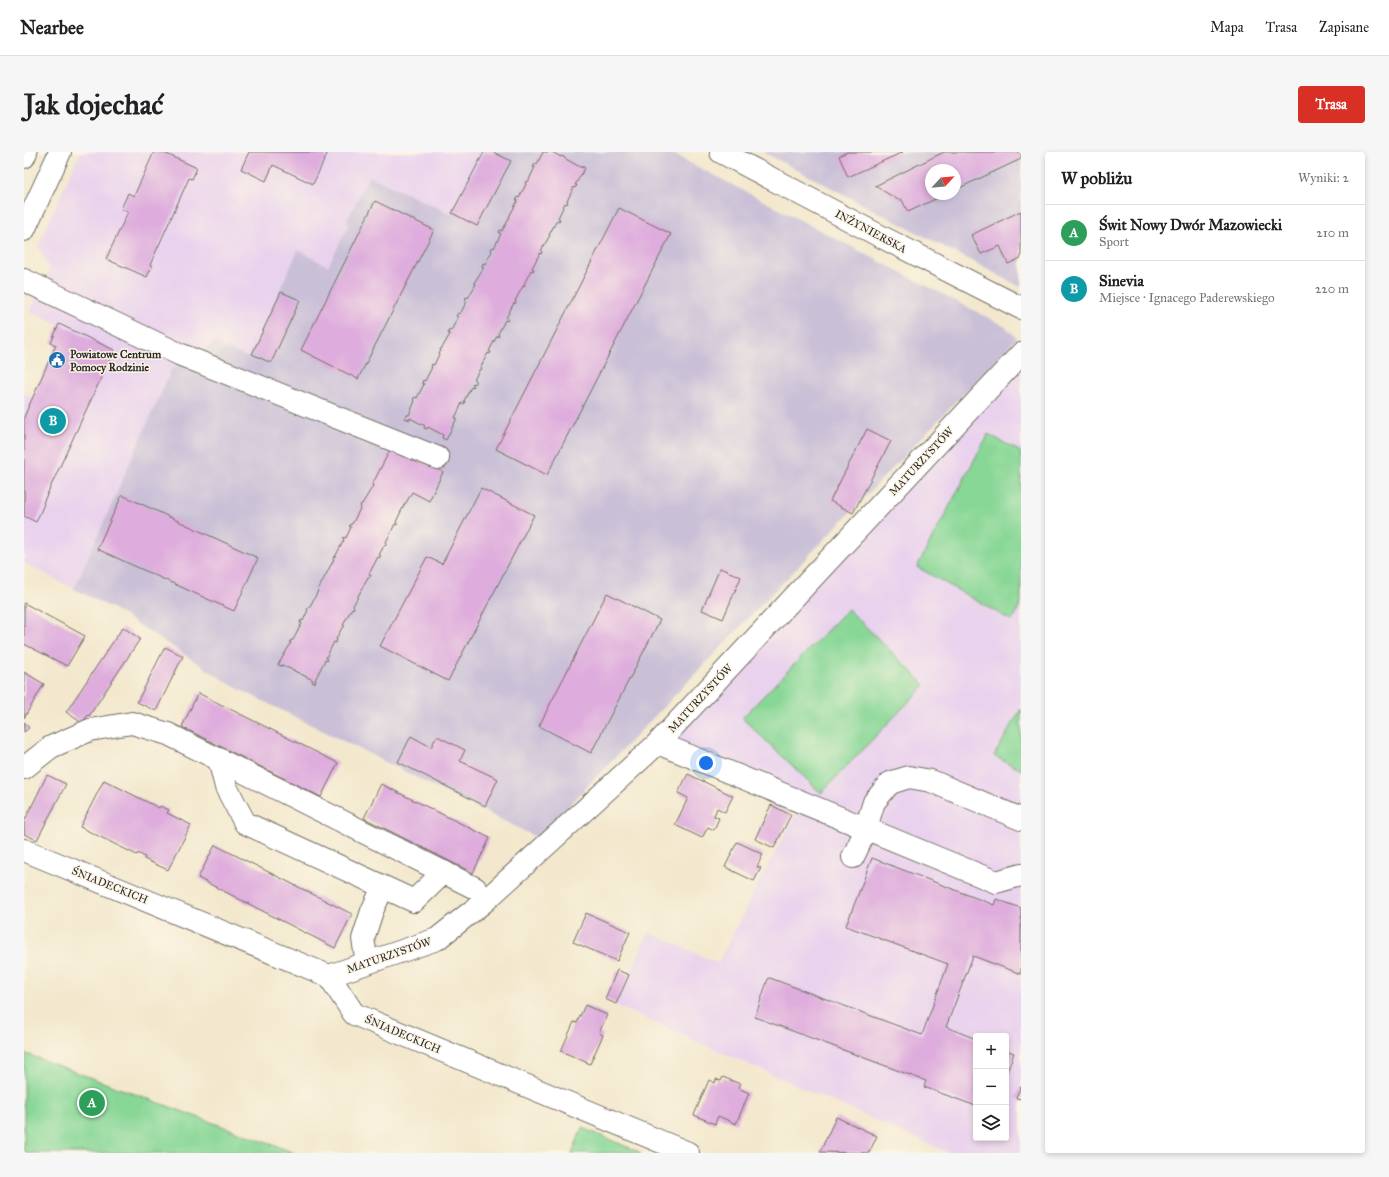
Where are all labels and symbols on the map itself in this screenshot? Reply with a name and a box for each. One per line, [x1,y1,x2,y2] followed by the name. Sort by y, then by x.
[925,164,961,200] north arrow
[833,206,910,256] street label: INŻYNIERSKA
[70,348,162,375] place label: Powiatowe Centrum Pomocy Rodzinie
[47,350,67,370] public building icon: Powiatowe Centrum Pomocy Rodzinie
[40,406,66,436] pin: B
[886,423,957,498] street label: MATURZYSTÓW
[665,660,736,735] street label: MATURZYSTÓW
[696,753,716,773] your location
[70,863,151,907] street label: ŚNIADECKICH
[345,934,434,976] street label: MATURZYSTÓW
[363,1012,444,1056] street label: ŚNIADECKICH
[79,1088,105,1118] pin: A

